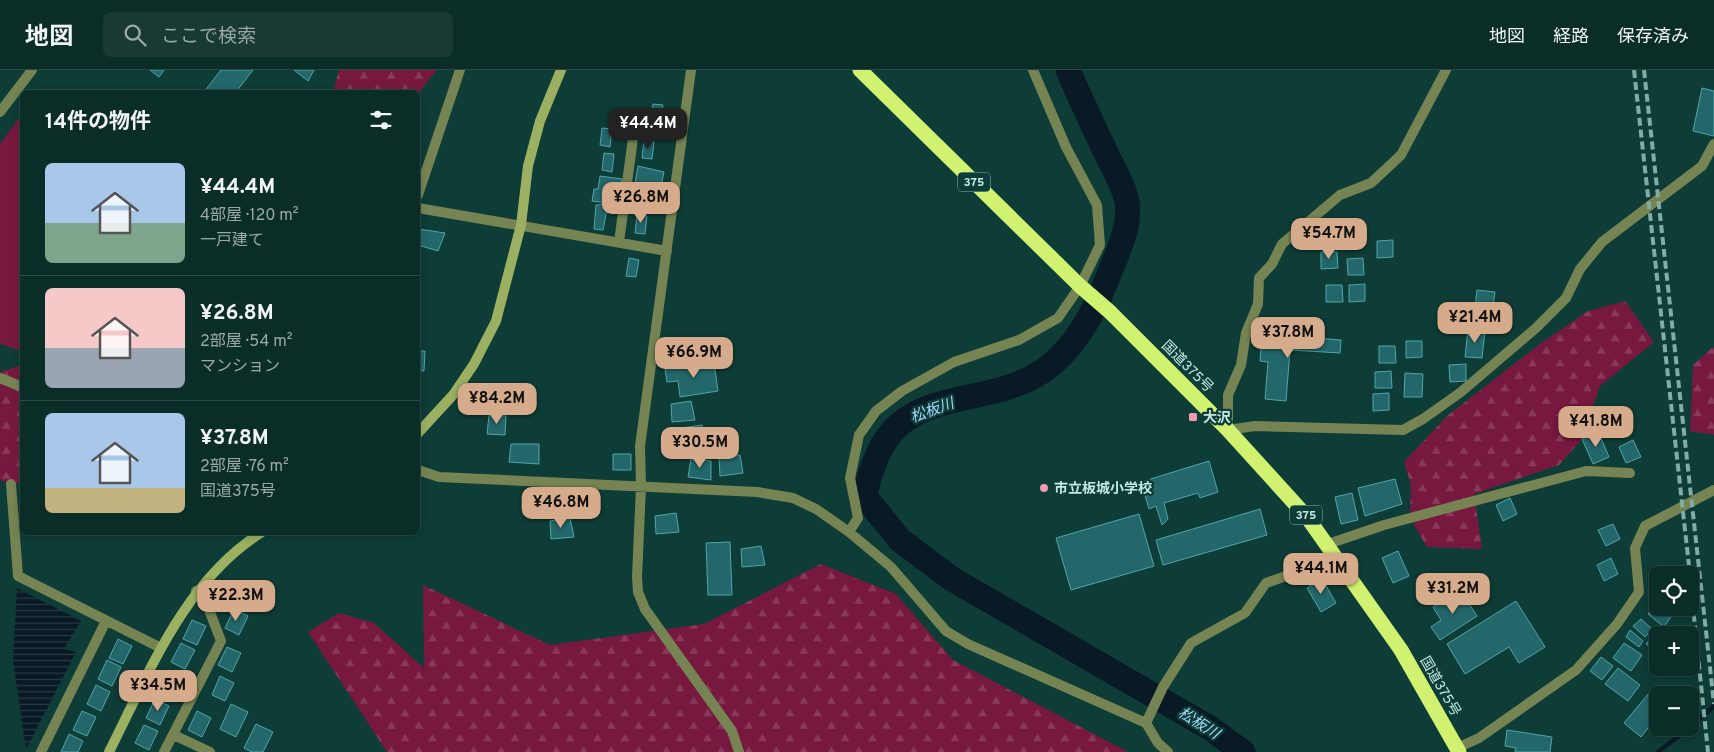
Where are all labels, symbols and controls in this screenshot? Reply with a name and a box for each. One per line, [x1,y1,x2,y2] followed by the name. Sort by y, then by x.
[103,12,453,57] search box
[121,21,149,49] icon: search
[25,23,73,53] text: 地図
[161,25,256,49] text: ここで検索
[1489,26,1525,49] text: 地図
[1553,26,1589,49] text: 経路
[1617,26,1689,49] text: 保存済み
[367,106,395,134] icon: filters
[607,108,689,150] pin: ¥44.4M
[45,109,151,136] text: 14件の物件
[619,114,677,134] text: ¥44.4M
[958,172,990,191] road number: 375
[200,174,275,201] text: ¥44.4M
[600,182,682,224] pin: ¥26.8M
[85,183,145,243] icon: home
[613,188,669,208] text: ¥26.8M
[200,206,299,226] text: 4部屋 · 120 m²
[1288,218,1370,260] pin: ¥54.7M
[1302,224,1356,244] text: ¥54.7M
[200,231,264,251] text: 一戸建て
[200,300,274,327] text: ¥26.8M
[1434,302,1516,344] pin: ¥21.4M
[85,308,145,368] icon: home
[1448,308,1502,328] text: ¥21.4M
[1247,316,1329,359] pin: ¥37.8M
[1262,323,1314,343] text: ¥37.8M
[200,332,293,352] text: 2部屋 · 54 m²
[653,336,735,379] pin: ¥66.9M
[1157,338,1216,397] street label: 国道375号
[666,343,722,363] text: ¥66.9M
[200,357,280,377] text: マンション
[456,382,538,425] pin: ¥84.2M
[469,389,525,409] text: ¥84.2M
[908,394,959,428] water label: 松板川
[1555,406,1637,448] pin: ¥41.8M
[1203,410,1231,427] place label: 大沢
[1187,411,1199,423] marker: 大沢
[1569,412,1623,432] text: ¥41.8M
[200,425,269,452] text: ¥37.8M
[659,426,741,469] pin: ¥30.5M
[85,433,145,493] icon: home
[672,433,728,453] text: ¥30.5M
[200,457,289,477] text: 2部屋 · 76 m²
[1054,480,1152,498] place label: 市立板城小学校
[200,482,276,502] text: 国道375号
[1038,482,1050,494] marker: 市立板城小学校
[520,486,602,529] pin: ¥46.8M
[533,493,589,513] text: ¥46.8M
[1290,506,1322,524] road number: 375
[1280,552,1362,595] pin: ¥44.1M
[1294,559,1348,579] text: ¥44.1M
[1649,566,1699,736] map controls
[1649,566,1699,616] button: locate
[1412,572,1494,615] pin: ¥31.2M
[1427,579,1479,599] text: ¥31.2M
[195,580,277,622] pin: ¥22.3M
[208,586,264,606] text: ¥22.3M
[1649,626,1699,676] button: +
[1416,654,1464,720] street label: 国道375号
[117,670,199,712] pin: ¥34.5M
[130,676,186,696] text: ¥34.5M
[1649,686,1699,736] button: −
[1174,704,1224,745] water label: 松板川

